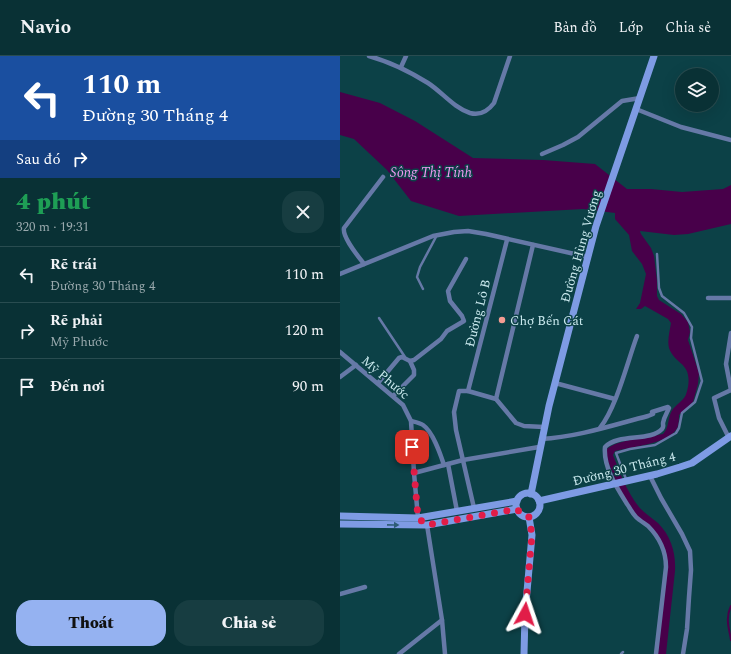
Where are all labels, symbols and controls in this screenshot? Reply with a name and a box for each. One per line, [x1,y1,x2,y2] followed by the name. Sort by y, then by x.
[20,13,71,42] text: Navio
[554,17,597,38] text: Bản đồ
[619,17,643,38] text: Lớp
[665,17,711,38] text: Chia sẻ
[82,63,161,106] text: 110 m
[675,68,719,112] map controls
[675,68,719,112] button: layers
[16,72,68,124] icon: left
[82,102,228,129] text: Đường 30 Tháng 4
[16,148,61,171] text: Sau đó
[69,148,91,170] icon: right
[390,162,472,183] water label: Sông Thị Tính
[16,184,91,220] text: 4 phút
[555,188,607,305] street label: Đường Hùng Vương
[282,191,324,233] button: close
[16,217,89,237] text: 320 m · 19:31
[50,253,97,276] text: Rẽ trái
[285,263,324,286] text: 110 m
[16,264,38,286] icon: left
[50,276,155,296] text: Đường 30 Tháng 4
[460,277,496,349] street label: Đường Lô B
[50,309,103,332] text: Rẽ phải
[510,311,584,331] place label: Chợ Bến Cát
[497,315,507,325] marker: Chợ Bến Cát
[285,319,324,342] text: 120 m
[16,320,38,342] icon: right
[50,332,108,352] text: Mỹ Phước
[357,351,414,404] street label: Mỹ Phước
[50,375,105,398] text: Đến nơi
[292,375,324,398] text: 90 m
[16,376,38,398] icon: arrive
[395,430,429,464] pin
[401,436,423,458] icon: arrive
[571,446,678,491] street label: Đường 30 Tháng 4
[387,522,400,528] one-way arrow
[504,593,546,635] position arrow
[16,600,166,646] button: Thoát
[174,600,324,646] button: Chia sẻ

